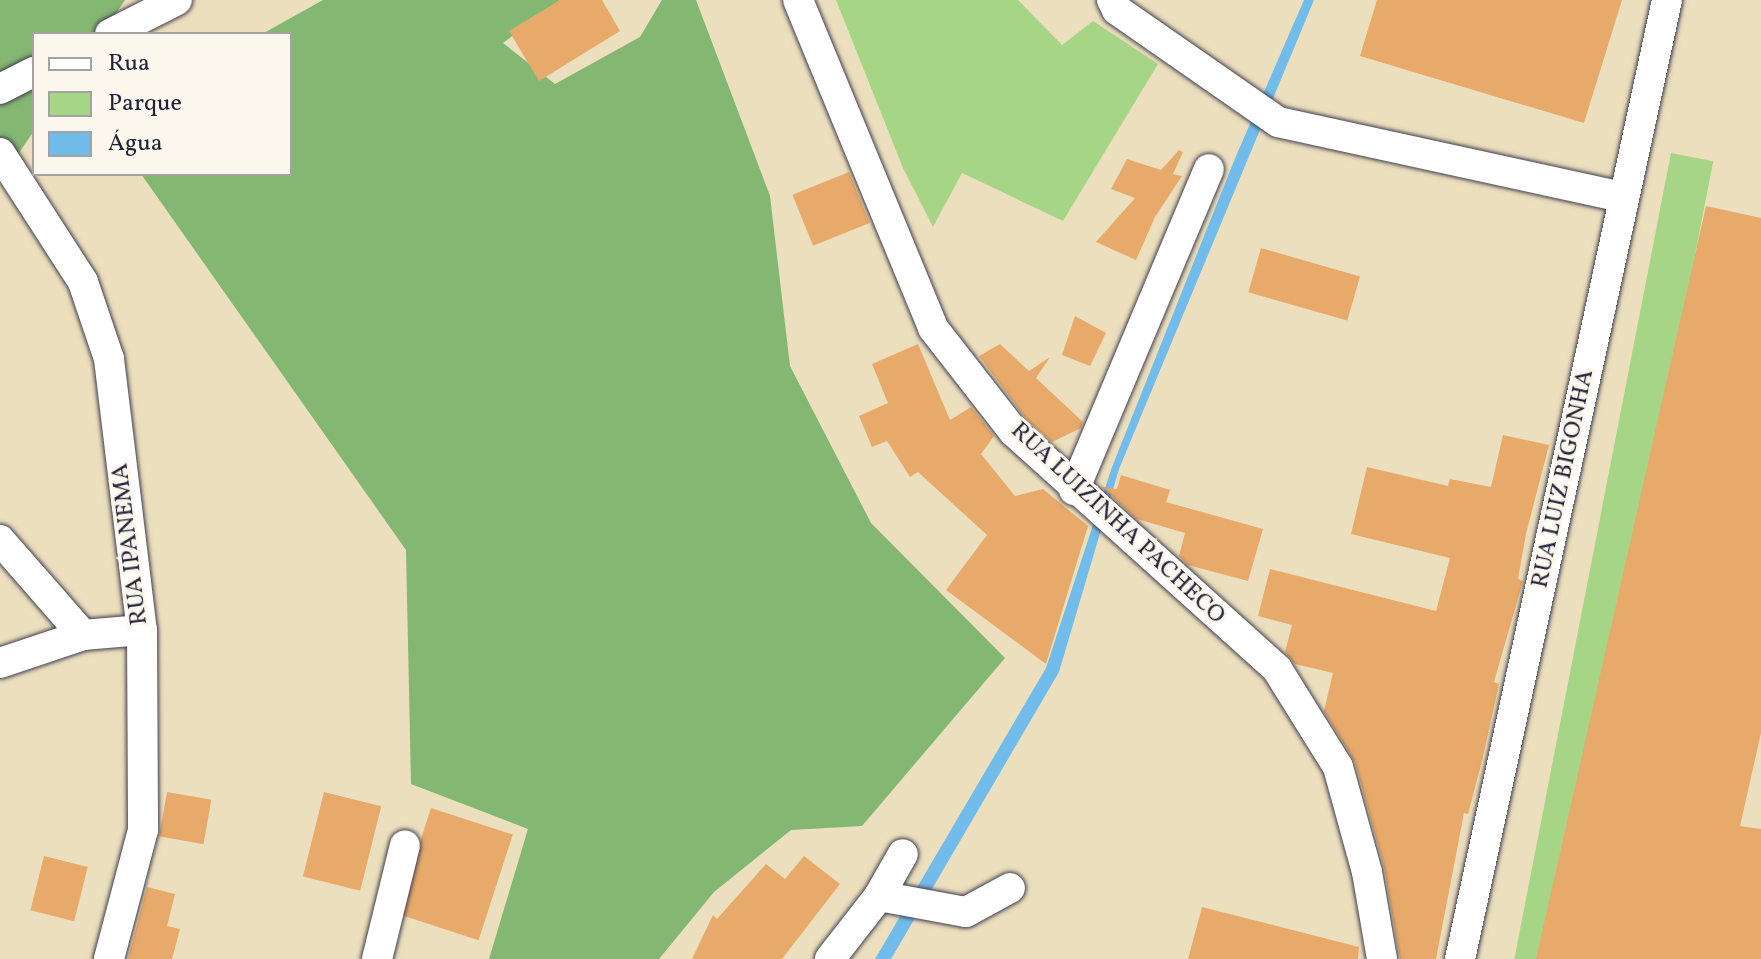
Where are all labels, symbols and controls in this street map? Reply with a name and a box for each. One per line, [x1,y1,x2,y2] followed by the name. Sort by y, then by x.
[32,32,292,176] legend
[108,47,150,81] text: Rua
[108,87,182,121] text: Parque
[108,127,163,161] text: Água
[1527,367,1601,591] street label: RUA LUIZ BIGONHA
[1004,417,1230,631] street label: RUA LUIZINHA PACHECO
[107,461,155,627] street label: RUA IPANEMA

